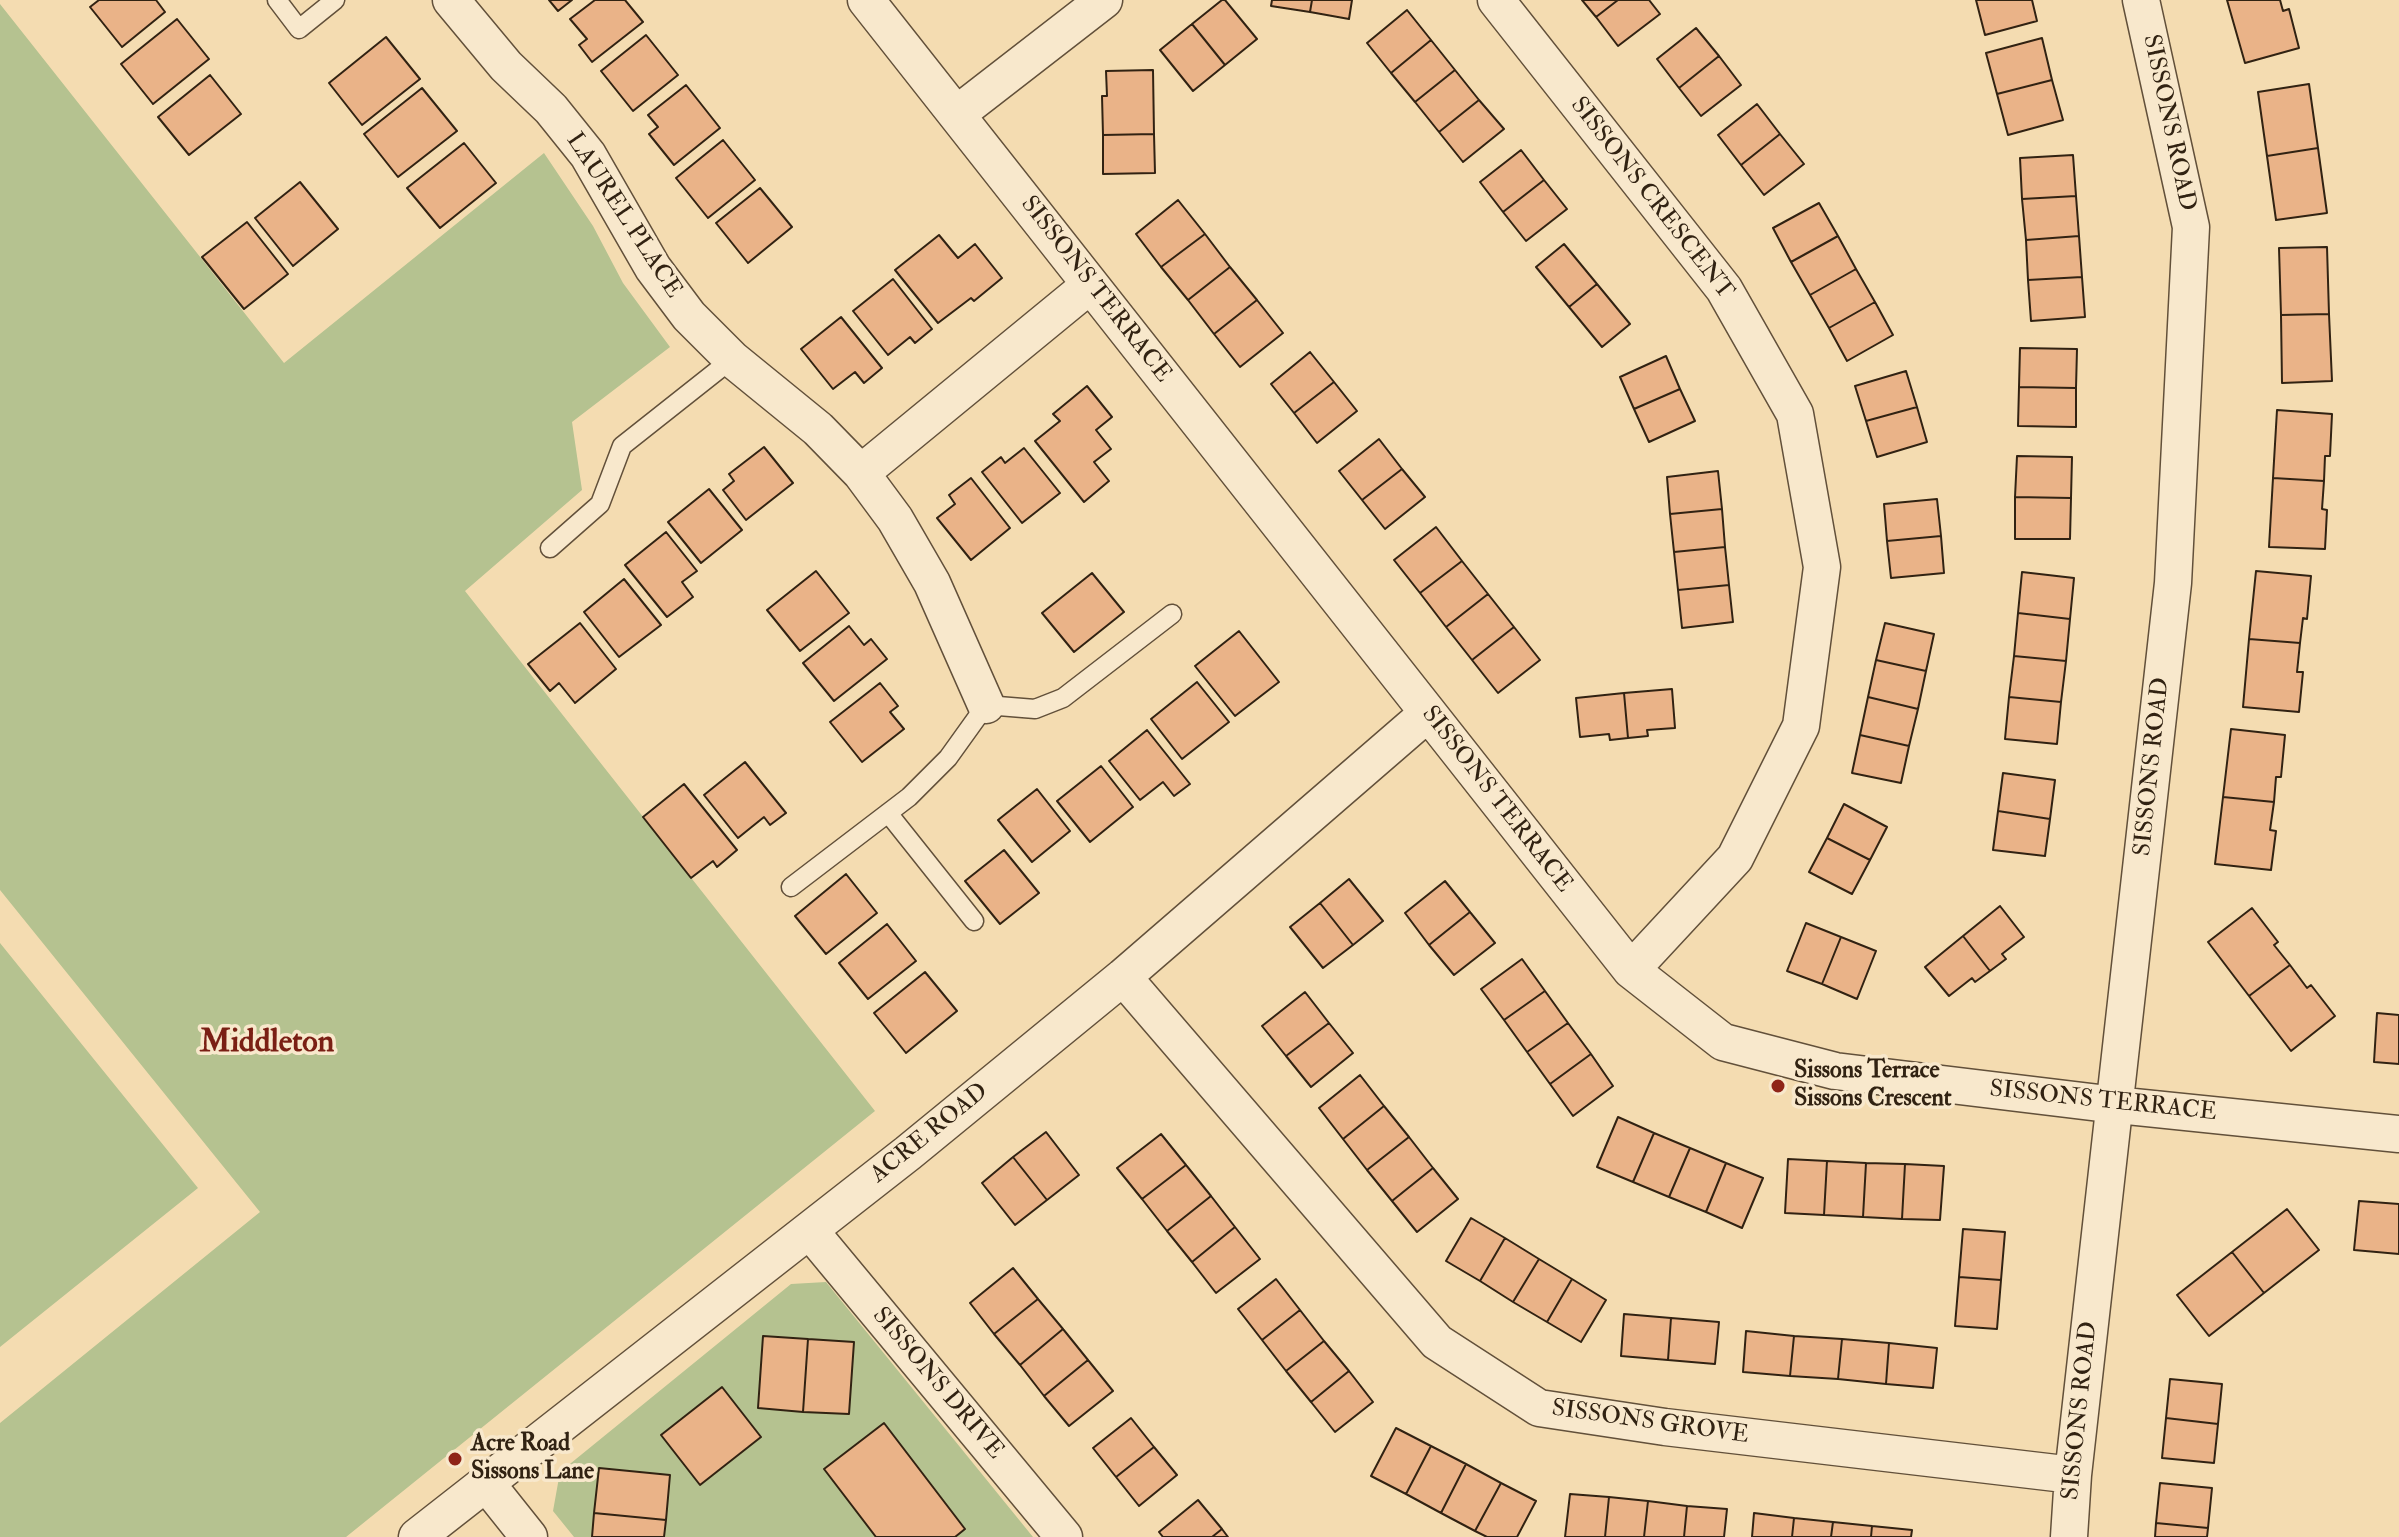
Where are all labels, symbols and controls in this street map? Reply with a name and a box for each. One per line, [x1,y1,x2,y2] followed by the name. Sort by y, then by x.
[2135,32,2201,214] street label: SISSONS ROAD
[1563,92,1739,306] street label: SISSONS CRESCENT
[559,128,687,304] street label: LAUREL PLACE
[1013,191,1177,389] street label: SISSONS TERRACE
[2129,676,2177,858] street label: SISSONS ROAD
[1414,701,1578,899] street label: SISSONS TERRACE
[200,1025,334,1063] district label: Middleton
[1794,1058,1952,1114] place label: Sissons Terrace Sissons Crescent
[1988,1076,2218,1128] street label: SISSONS TERRACE
[1769,1077,1787,1095] marker: Sissons Terrace Sissons Crescent
[865,1078,995,1190] street label: ACRE ROAD
[865,1302,1009,1466] street label: SISSONS DRIVE
[2057,1320,2105,1502] street label: SISSONS ROAD
[1550,1395,1750,1451] street label: SISSONS GROVE
[471,1431,594,1487] place label: Acre Road Sissons Lane
[446,1450,464,1468] marker: Acre Road Sissons Lane

